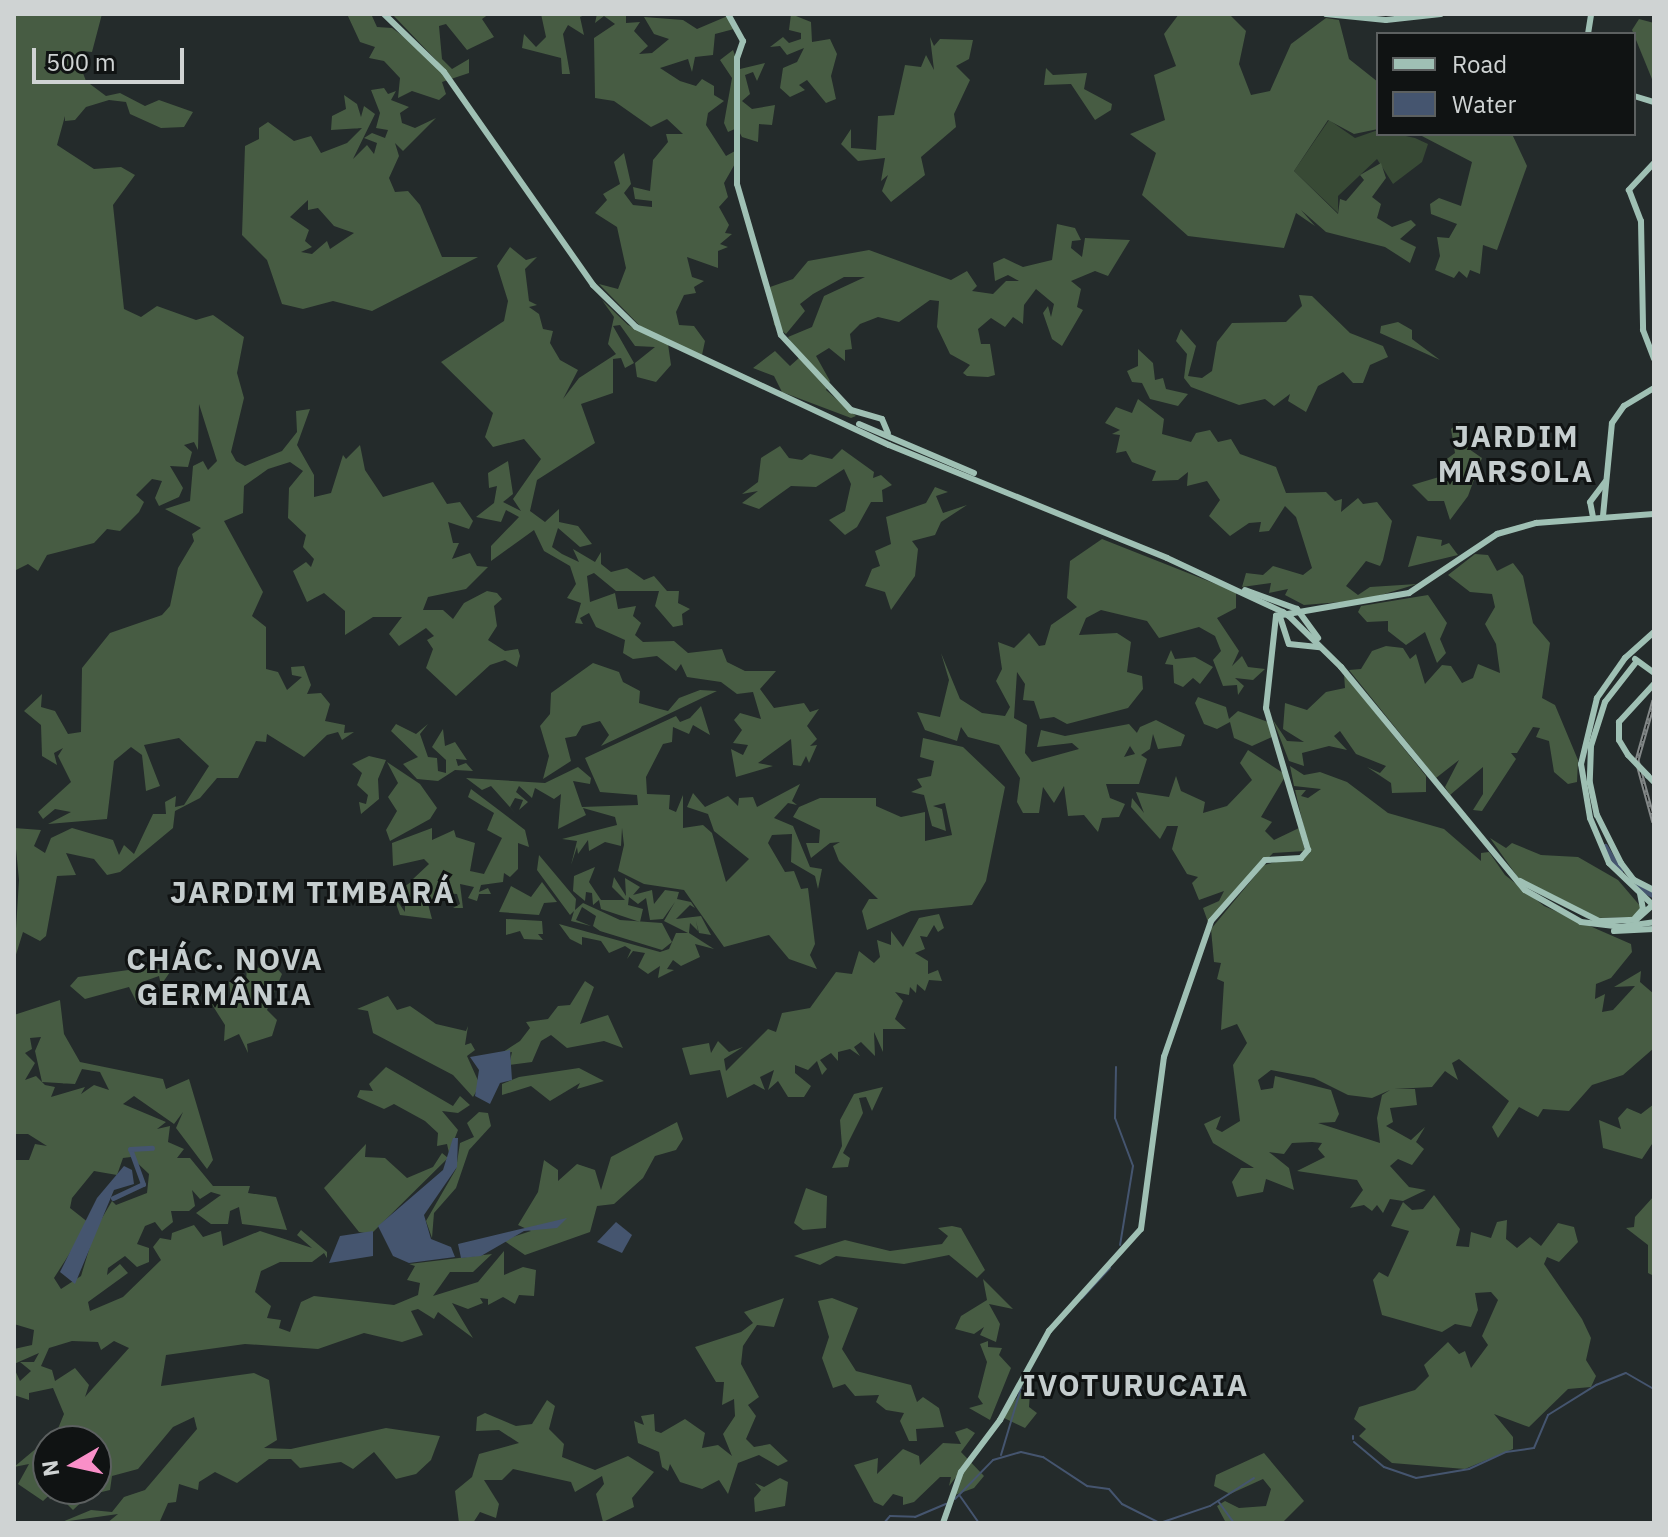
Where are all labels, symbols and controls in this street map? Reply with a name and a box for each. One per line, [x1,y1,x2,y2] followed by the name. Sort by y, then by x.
[36,32,188,82] scale bar
[1376,32,1636,136] legend
[46,46,116,78] text: 500 m
[1452,48,1507,80] text: Road
[1452,88,1516,120] text: Water
[1438,418,1594,488] district label: JARDIM MARSOLA
[170,874,456,910] district label: JARDIM TIMBARÁ
[126,941,324,1012] district label: CHÁC. NOVA GERMÂNIA
[1023,1367,1249,1403] district label: IVOTURUCAIA
[32,1425,112,1505] north arrow
[34,1458,65,1479] text: N

